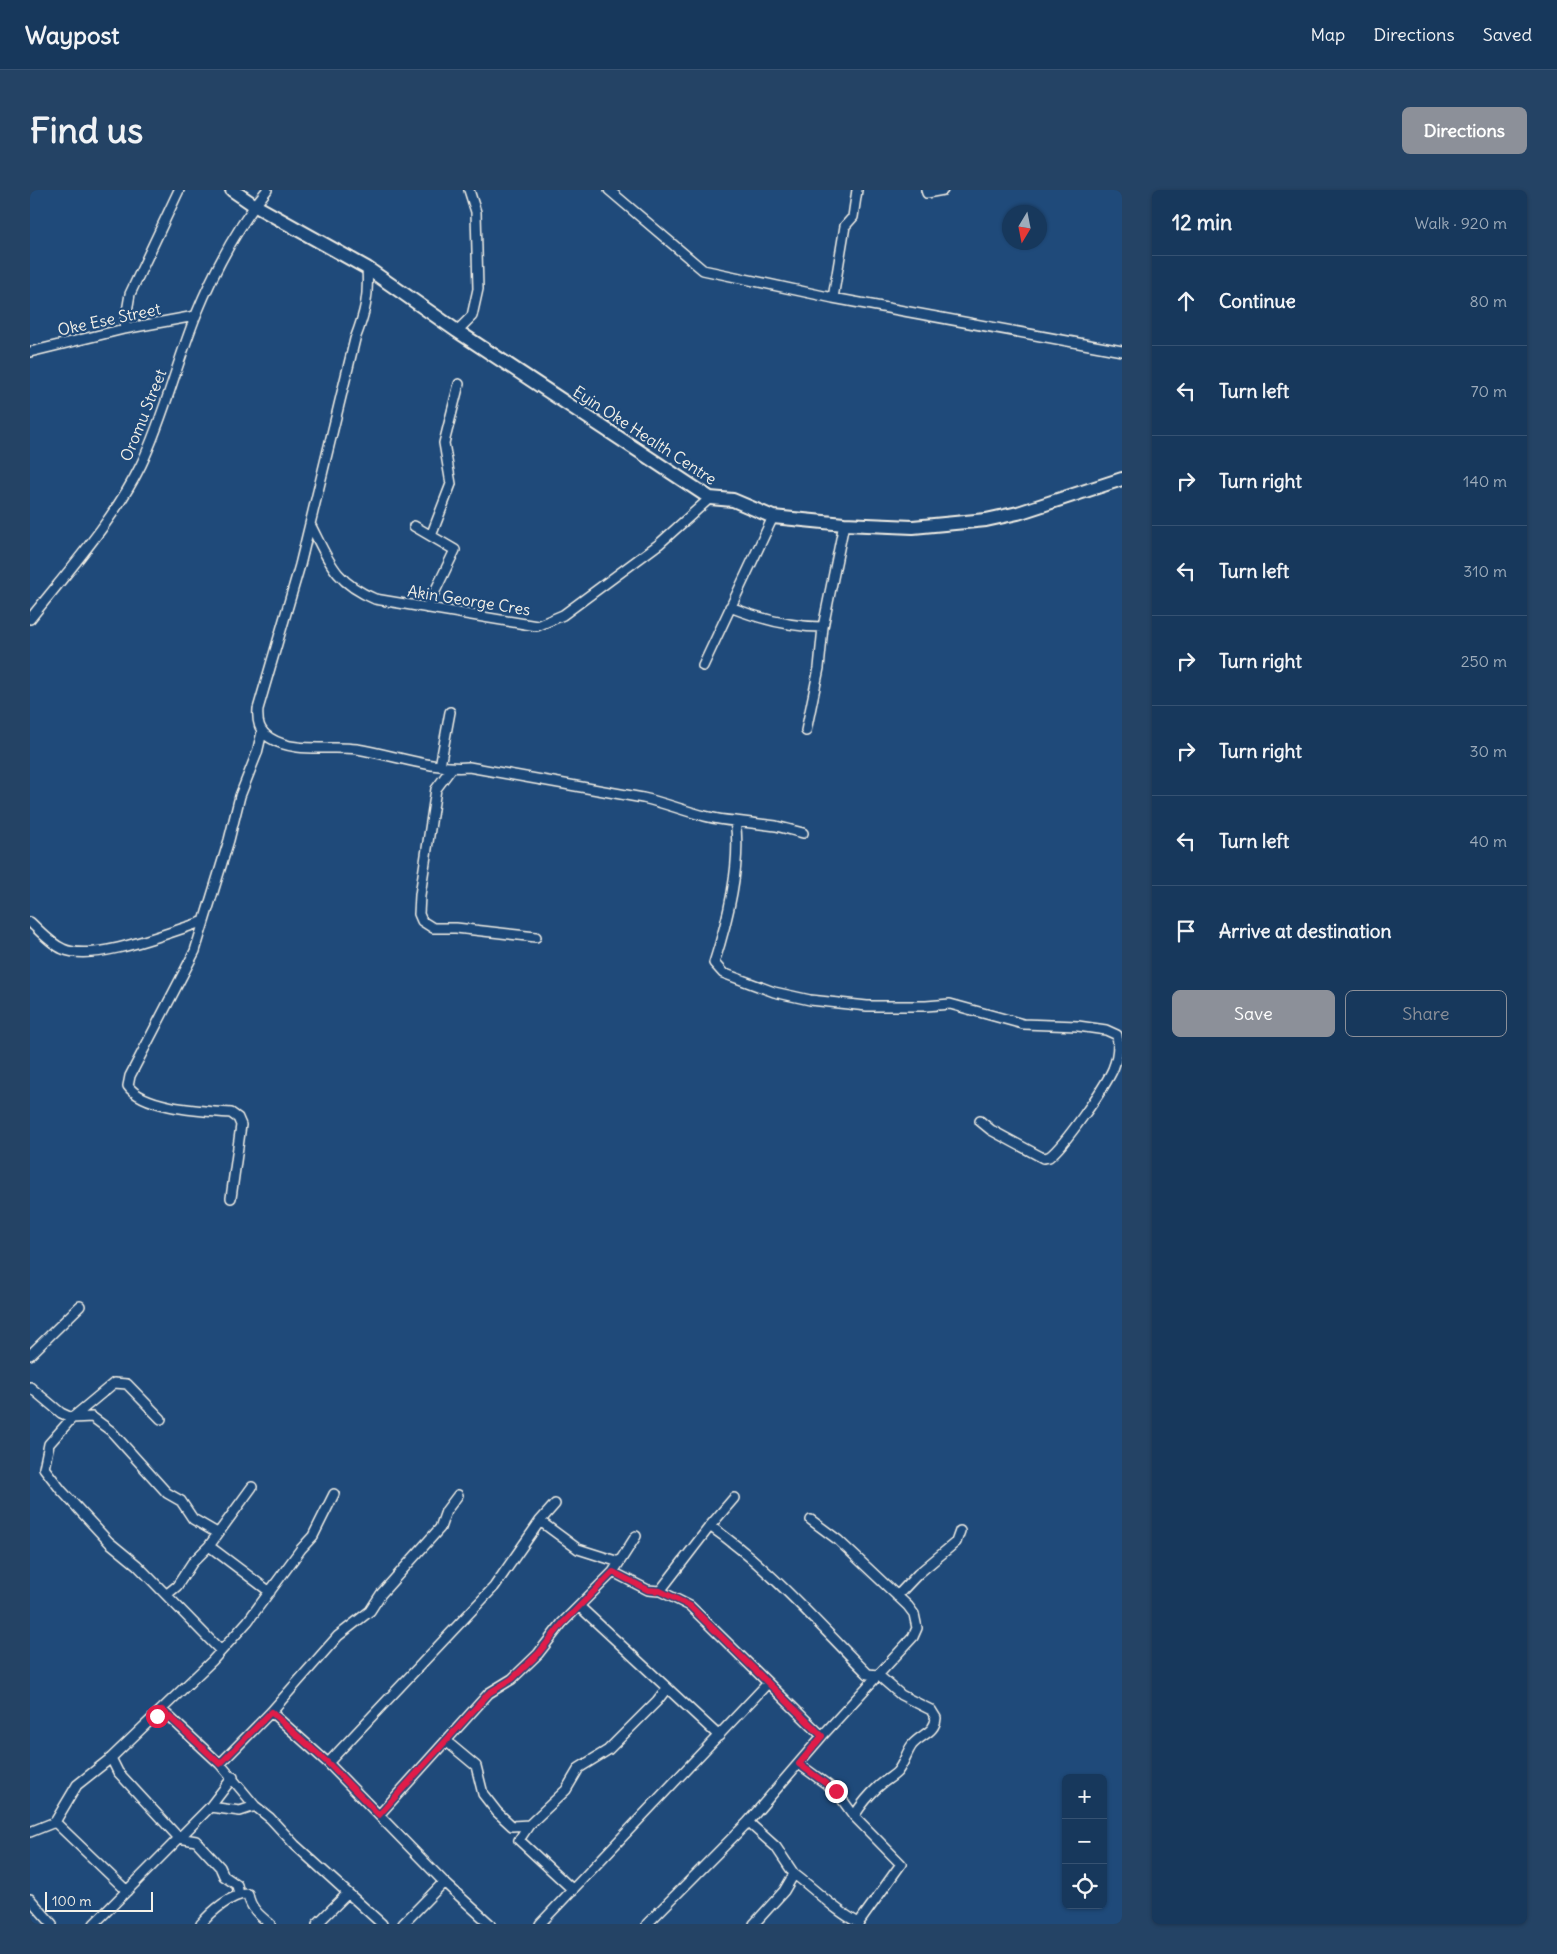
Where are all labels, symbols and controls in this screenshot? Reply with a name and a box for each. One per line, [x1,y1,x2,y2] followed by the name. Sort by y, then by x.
[25,20,119,50] text: Waypost
[1310,23,1345,46] text: Map
[1373,23,1455,46] text: Directions
[1483,23,1532,46] text: Saved
[1402,107,1527,154] button: Directions
[30,108,143,152] text: Find us
[1002,205,1047,250] north arrow
[1172,209,1232,236] text: 12 min
[1415,213,1507,233] text: Walk · 920 m
[1172,287,1200,315] icon: ahead
[1219,289,1296,313] text: Continue
[1469,291,1507,311] text: 80 m
[56,298,163,340] street label: Oke Ese Street
[115,365,171,464] street label: Oromu Street
[1172,377,1200,405] icon: left
[1219,379,1289,403] text: Turn left
[570,381,720,489] street label: Eyin Oke Health Centre
[1471,381,1507,401] text: 70 m
[1172,467,1200,495] icon: right
[1219,469,1302,493] text: Turn right
[1463,471,1507,491] text: 140 m
[1172,557,1200,585] icon: left
[1219,559,1289,583] text: Turn left
[1463,561,1507,581] text: 310 m
[406,580,532,620] street label: Akin George Cres
[1172,647,1200,675] icon: right
[1219,649,1302,673] text: Turn right
[1461,651,1507,671] text: 250 m
[1172,737,1200,765] icon: right
[1219,739,1302,763] text: Turn right
[1470,741,1507,761] text: 30 m
[1172,827,1200,855] icon: left
[1219,829,1289,853] text: Turn left
[1469,831,1507,851] text: 40 m
[1172,917,1200,945] icon: arrive
[1219,919,1392,943] text: Arrive at destination
[1172,990,1335,1037] button: Save
[1345,990,1507,1037] button: Share
[146,1705,169,1728] route start
[1062,1774,1107,1909] map controls
[1062,1774,1107,1819] button: +
[825,1780,848,1803] route end
[1062,1819,1107,1864] button: −
[1062,1864,1107,1909] button: locate
[45,1889,152,1912] scale bar
[52,1892,92,1910] text: 100 m

